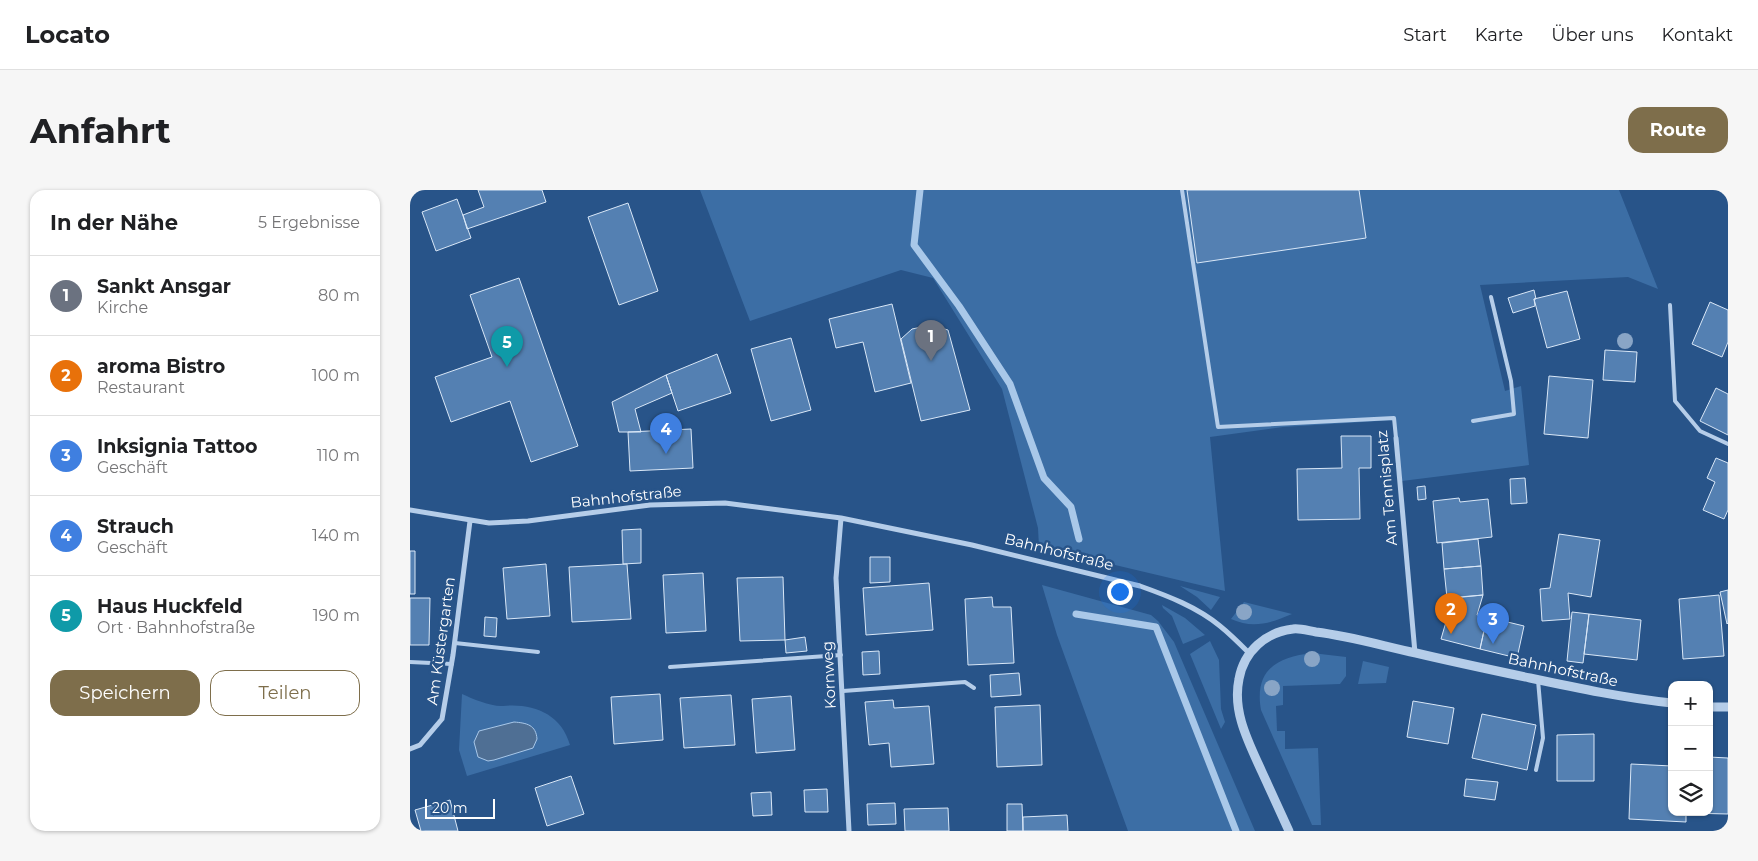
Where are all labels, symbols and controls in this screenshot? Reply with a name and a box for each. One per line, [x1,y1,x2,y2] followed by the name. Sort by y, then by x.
[25,20,110,49] text: Locato
[1403,24,1447,46] text: Start
[1475,24,1523,46] text: Karte
[1551,24,1634,46] text: Über uns
[1662,24,1733,46] text: Kontakt
[1628,107,1728,153] button: Route
[30,109,171,152] text: Anfahrt
[50,210,178,235] text: In der Nähe
[258,213,360,232] text: 5 Ergebnisse
[97,275,231,298] text: Sankt Ansgar
[63,286,69,305] text: 1
[318,286,360,305] text: 80 m
[97,298,148,317] text: Kirche
[915,320,947,361] pin: 1
[491,326,523,367] pin: 5
[97,355,225,378] text: aroma Bistro
[61,366,71,385] text: 2
[312,366,360,385] text: 100 m
[97,378,185,397] text: Restaurant
[650,413,682,454] pin: 4
[1372,429,1401,547] street label: Am Tennisplatz
[97,435,257,458] text: Inksignia Tattoo
[61,446,71,465] text: 3
[317,446,360,465] text: 110 m
[97,458,168,477] text: Geschäft
[569,481,683,512] street label: Bahnhofstraße
[97,515,174,538] text: Strauch
[60,526,72,545] text: 4
[312,526,360,545] text: 140 m
[1003,529,1116,574] street label: Bahnhofstraße
[97,538,168,557] text: Geschäft
[422,576,459,706] street label: Am Küstergarten
[1107,579,1133,605] your location
[1435,593,1467,634] pin: 2
[97,595,243,618] text: Haus Huckfeld
[1477,603,1509,644] pin: 3
[61,606,71,625] text: 5
[313,606,360,625] text: 190 m
[97,618,255,637] text: Ort · Bahnhofstraße
[817,641,840,709] street label: Kornweg
[1506,649,1620,690] street label: Bahnhofstraße
[50,670,200,716] button: Speichern
[210,670,360,716] button: Teilen
[1668,681,1713,816] map controls
[1668,681,1713,726] button: +
[1668,726,1713,771] button: −
[1668,771,1713,816] button: layers
[425,796,495,819] scale bar
[432,799,468,817] text: 20 m

